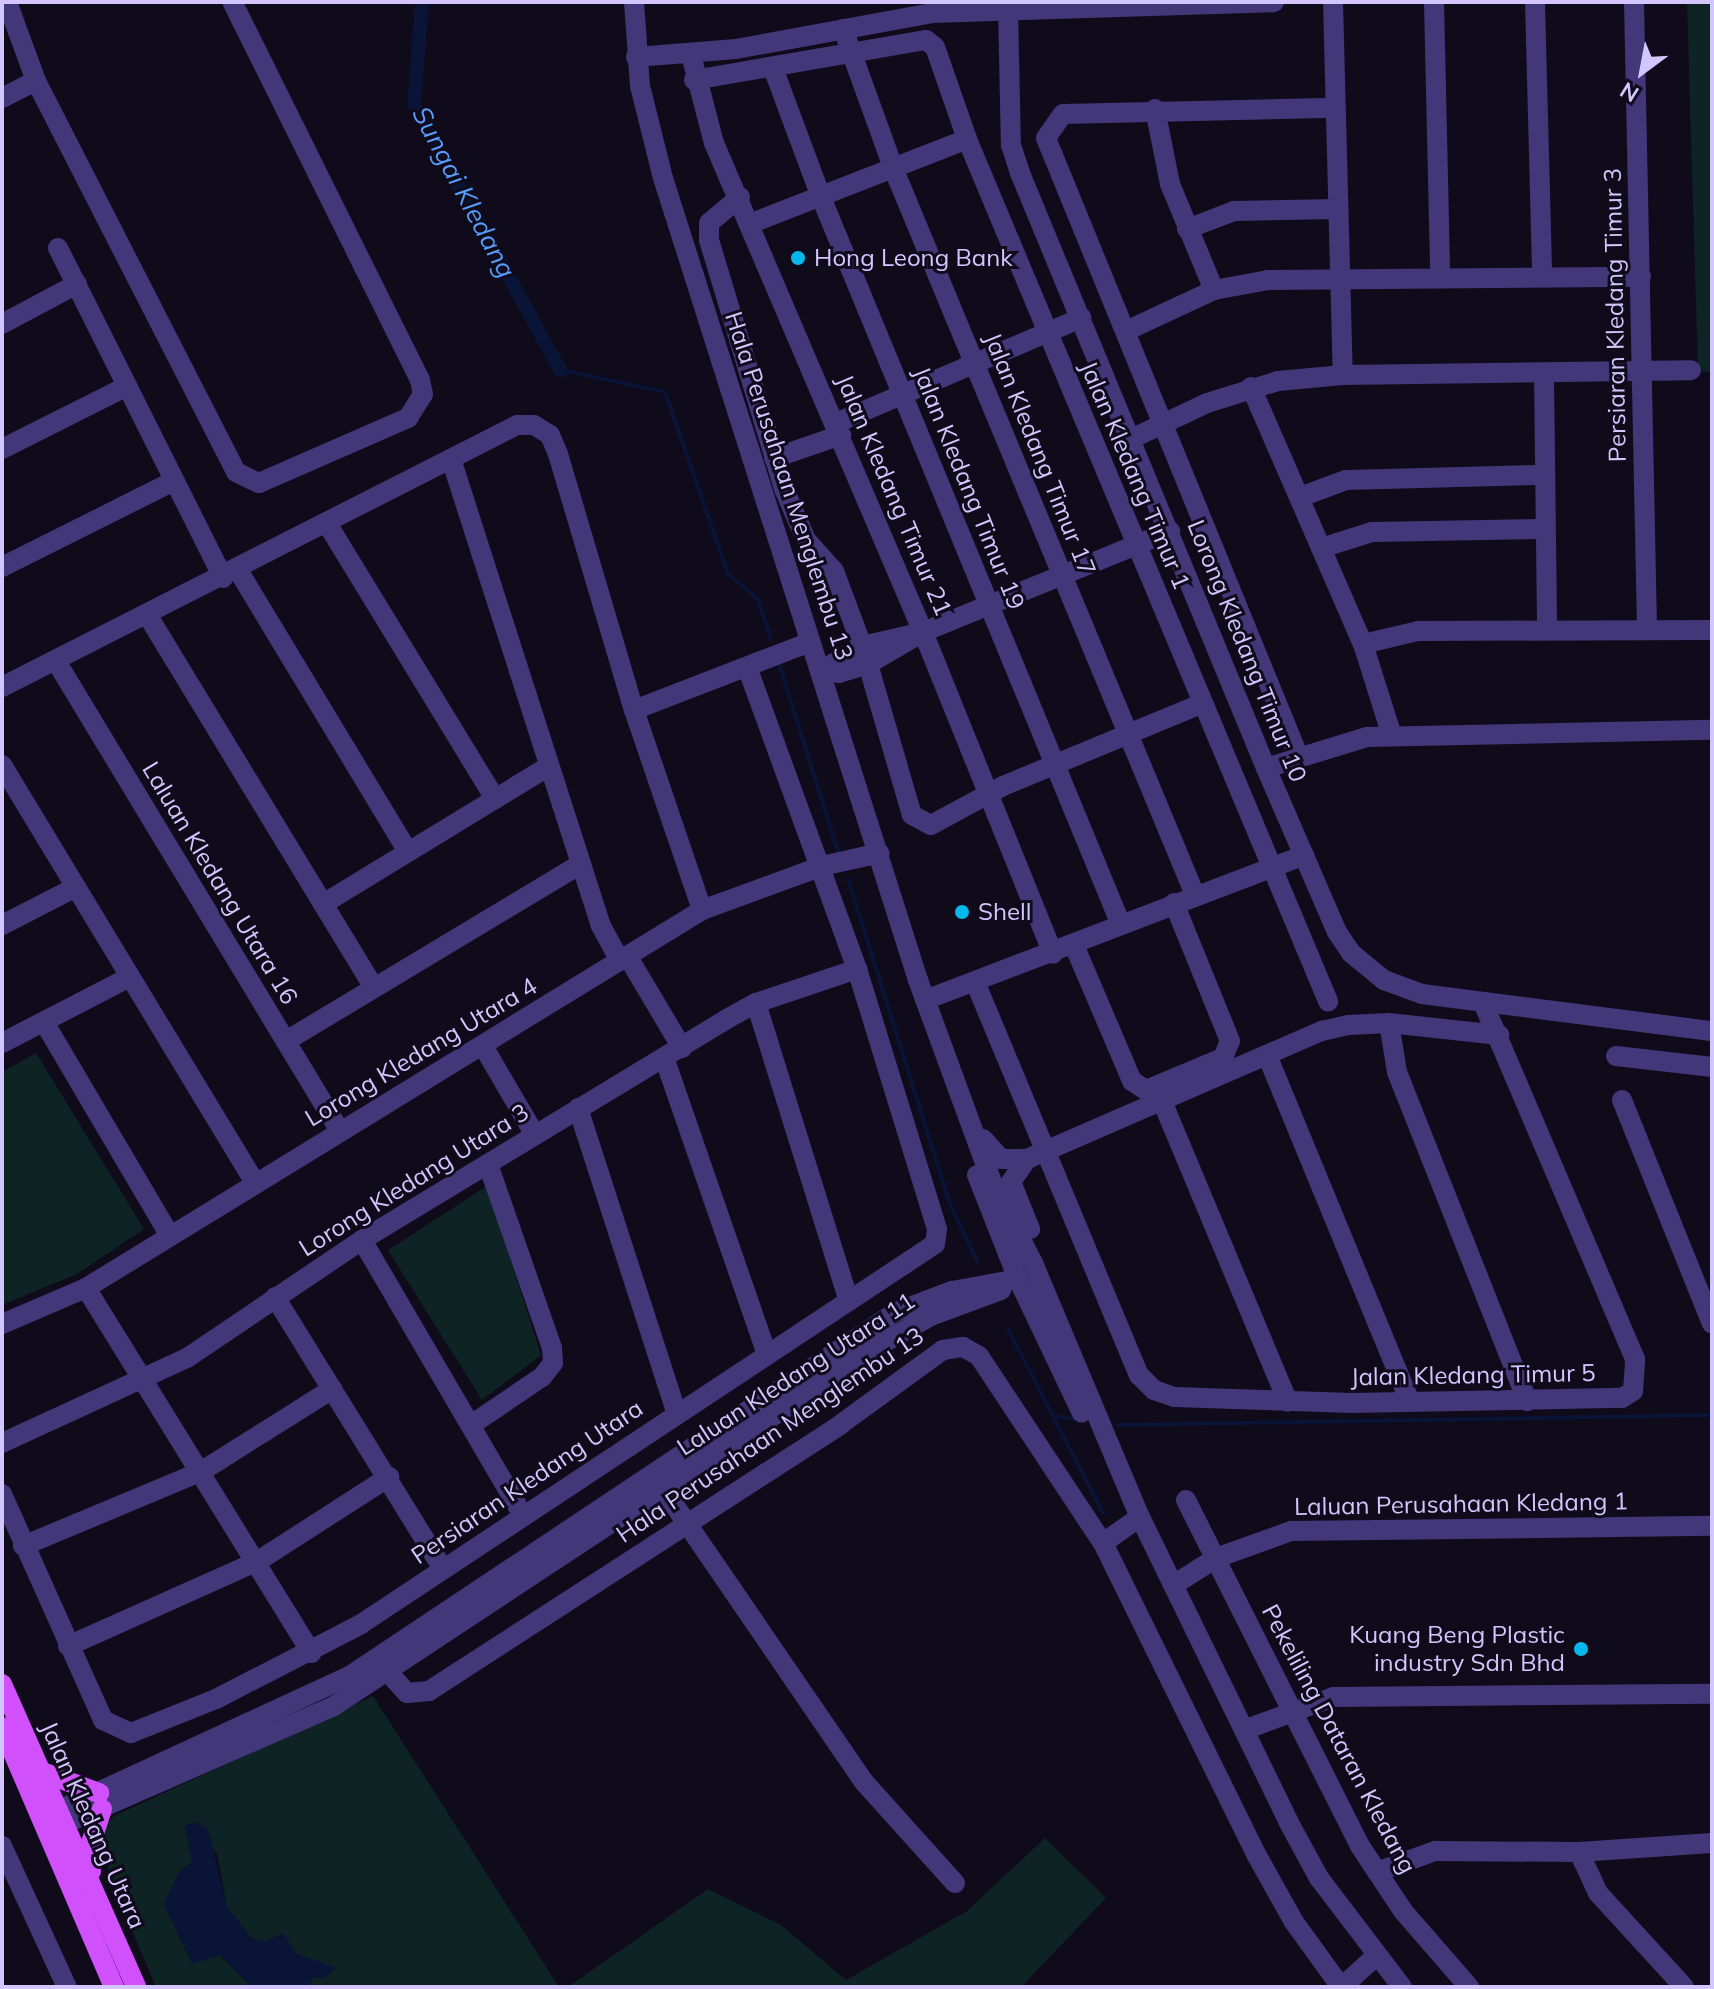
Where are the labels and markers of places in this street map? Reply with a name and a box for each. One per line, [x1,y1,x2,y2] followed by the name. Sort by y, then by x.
[814,244,1013,272] place label: Hong Leong Bank
[789,249,807,267] marker: Hong Leong Bank
[978,898,1031,926] place label: Shell
[953,903,971,921] marker: Shell
[1349,1621,1565,1677] place label: Kuang Beng Plastic industry Sdn Bhd
[1572,1640,1590,1658] marker: Kuang Beng Plastic industry Sdn Bhd

